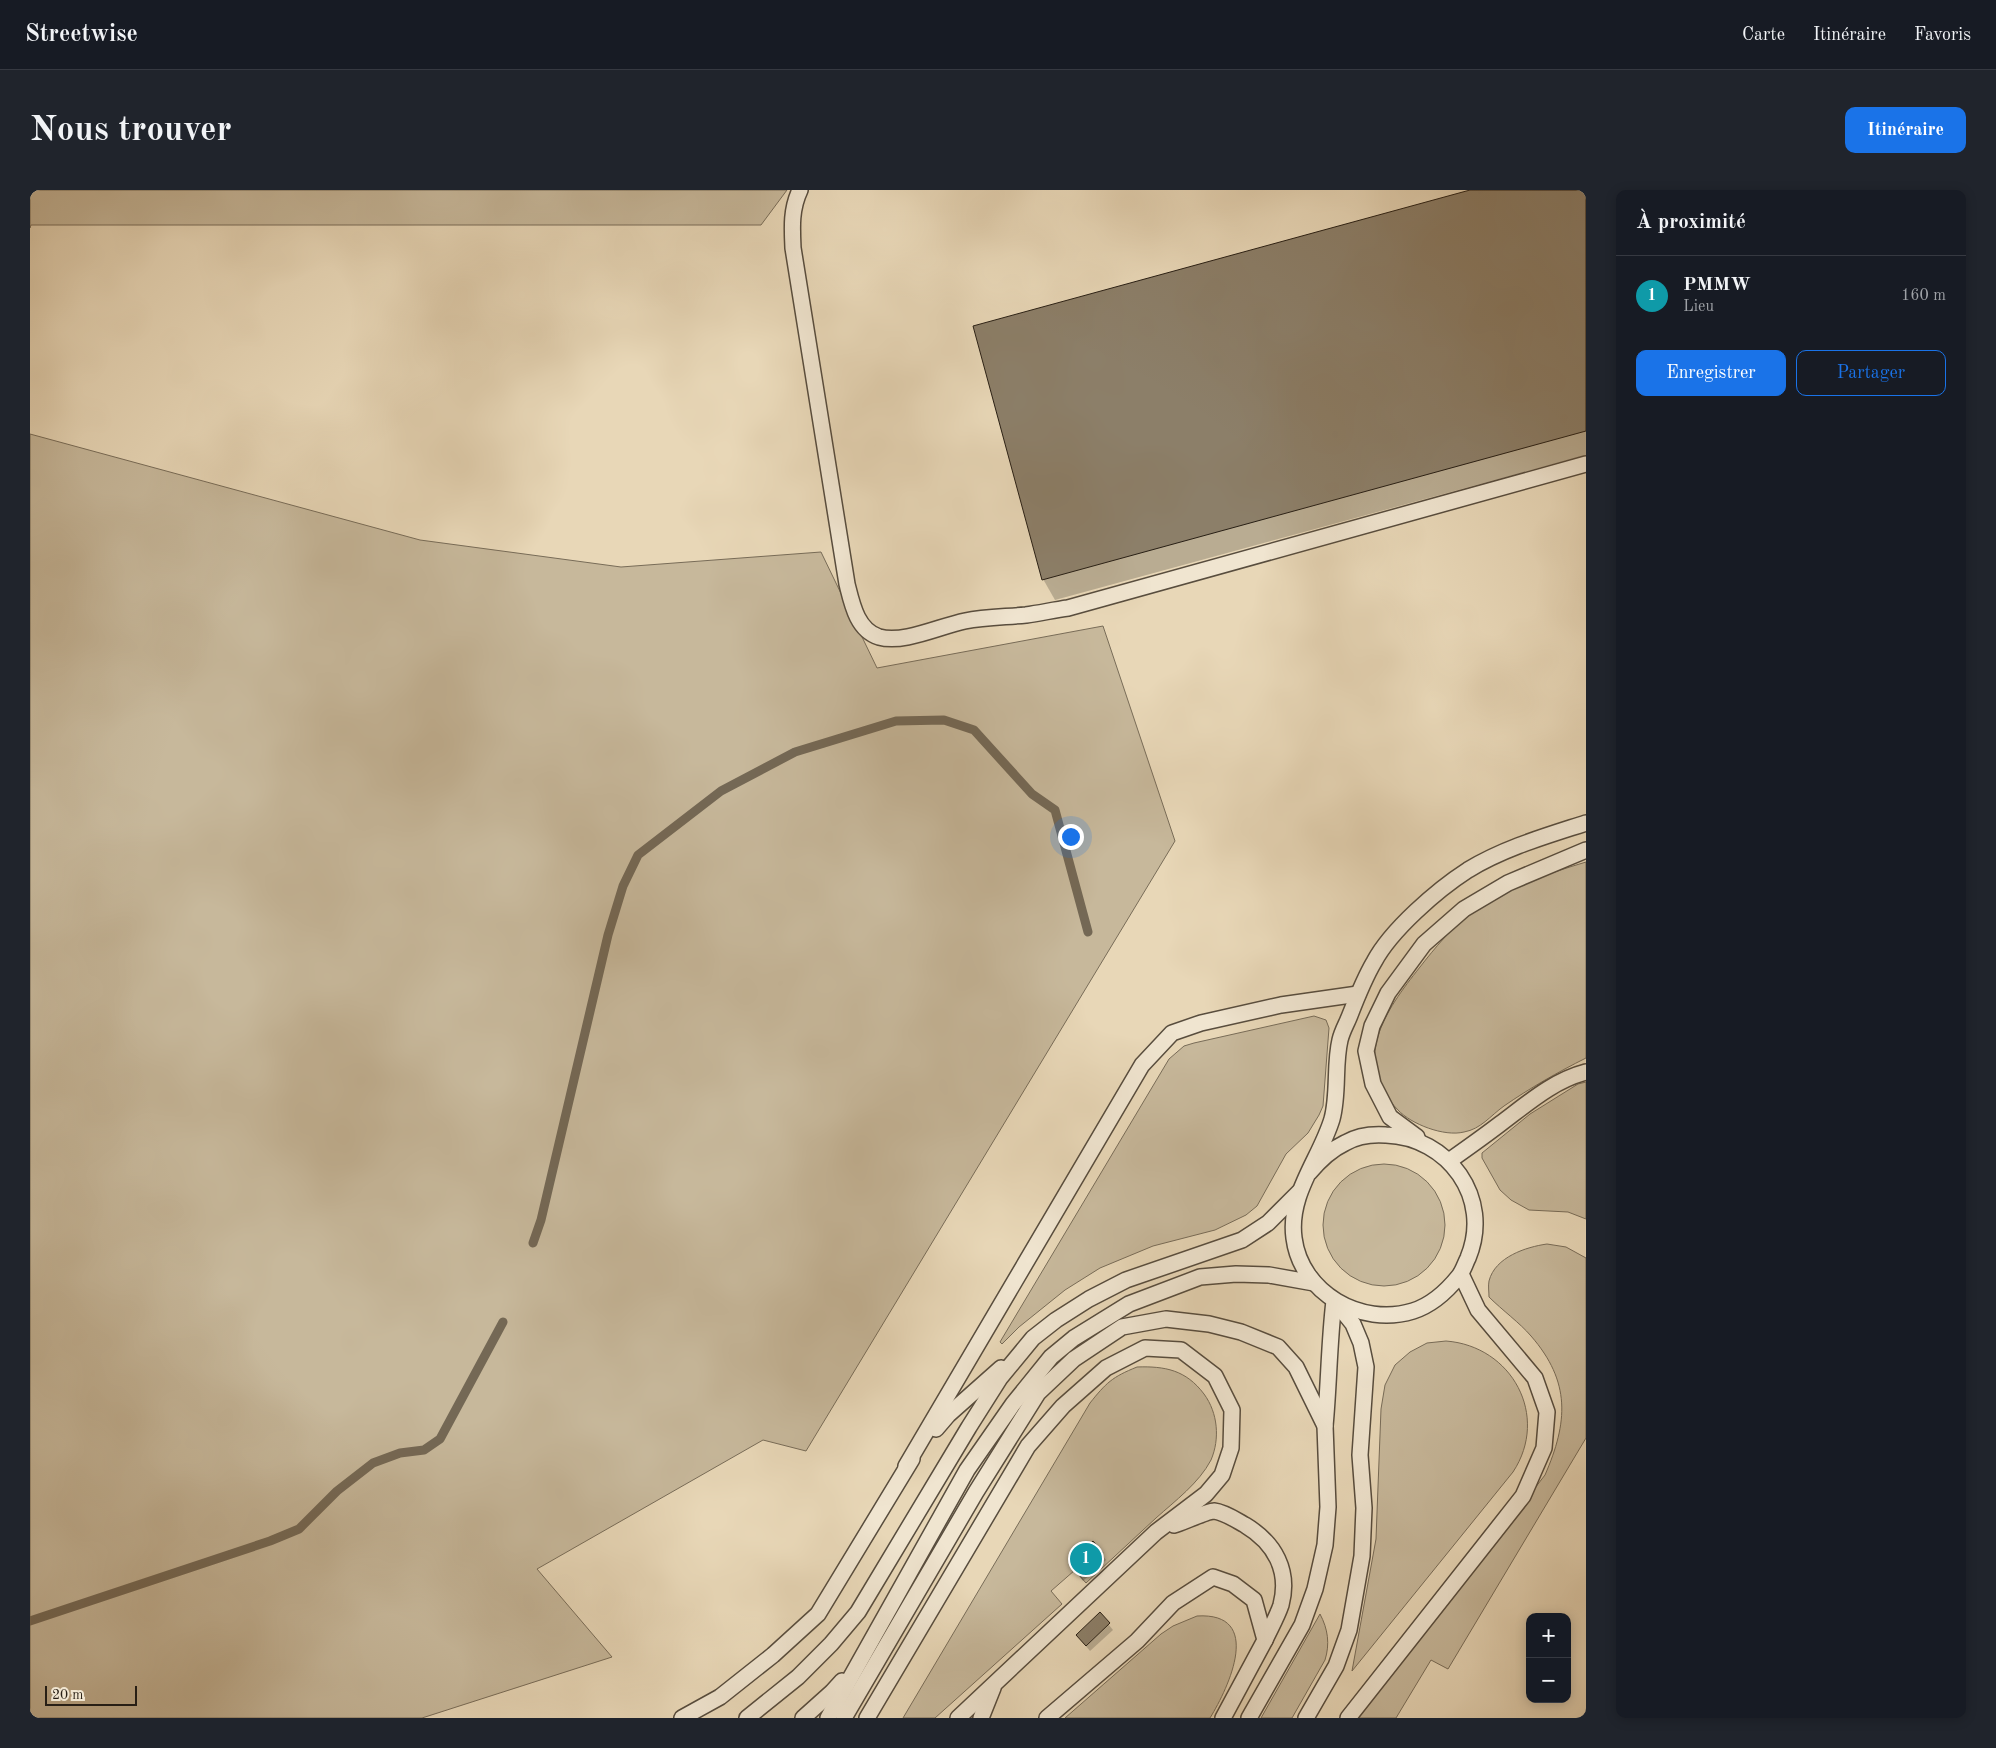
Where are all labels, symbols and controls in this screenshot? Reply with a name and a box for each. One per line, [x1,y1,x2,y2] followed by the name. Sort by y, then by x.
[25,23,138,47] text: Streetwise
[1742,26,1785,44] text: Carte
[1813,26,1886,44] text: Itinéraire
[1914,26,1971,44] text: Favoris
[1845,107,1966,153] button: Itinéraire
[30,113,232,148] text: Nous trouver
[1636,212,1746,233] text: À proximité
[1683,276,1751,295] text: PMMW
[1647,288,1657,304] text: 1
[1901,288,1946,304] text: 160 m
[1683,299,1714,315] text: Lieu
[1636,350,1786,396] button: Enregistrer
[1796,350,1946,396] button: Partager
[1058,824,1084,850] your location
[1070,1540,1102,1578] pin: 1
[1526,1613,1571,1703] map controls
[1526,1613,1571,1658] button: +
[1526,1658,1571,1703] button: −
[45,1683,138,1706] scale bar
[52,1688,83,1702] text: 20 m

